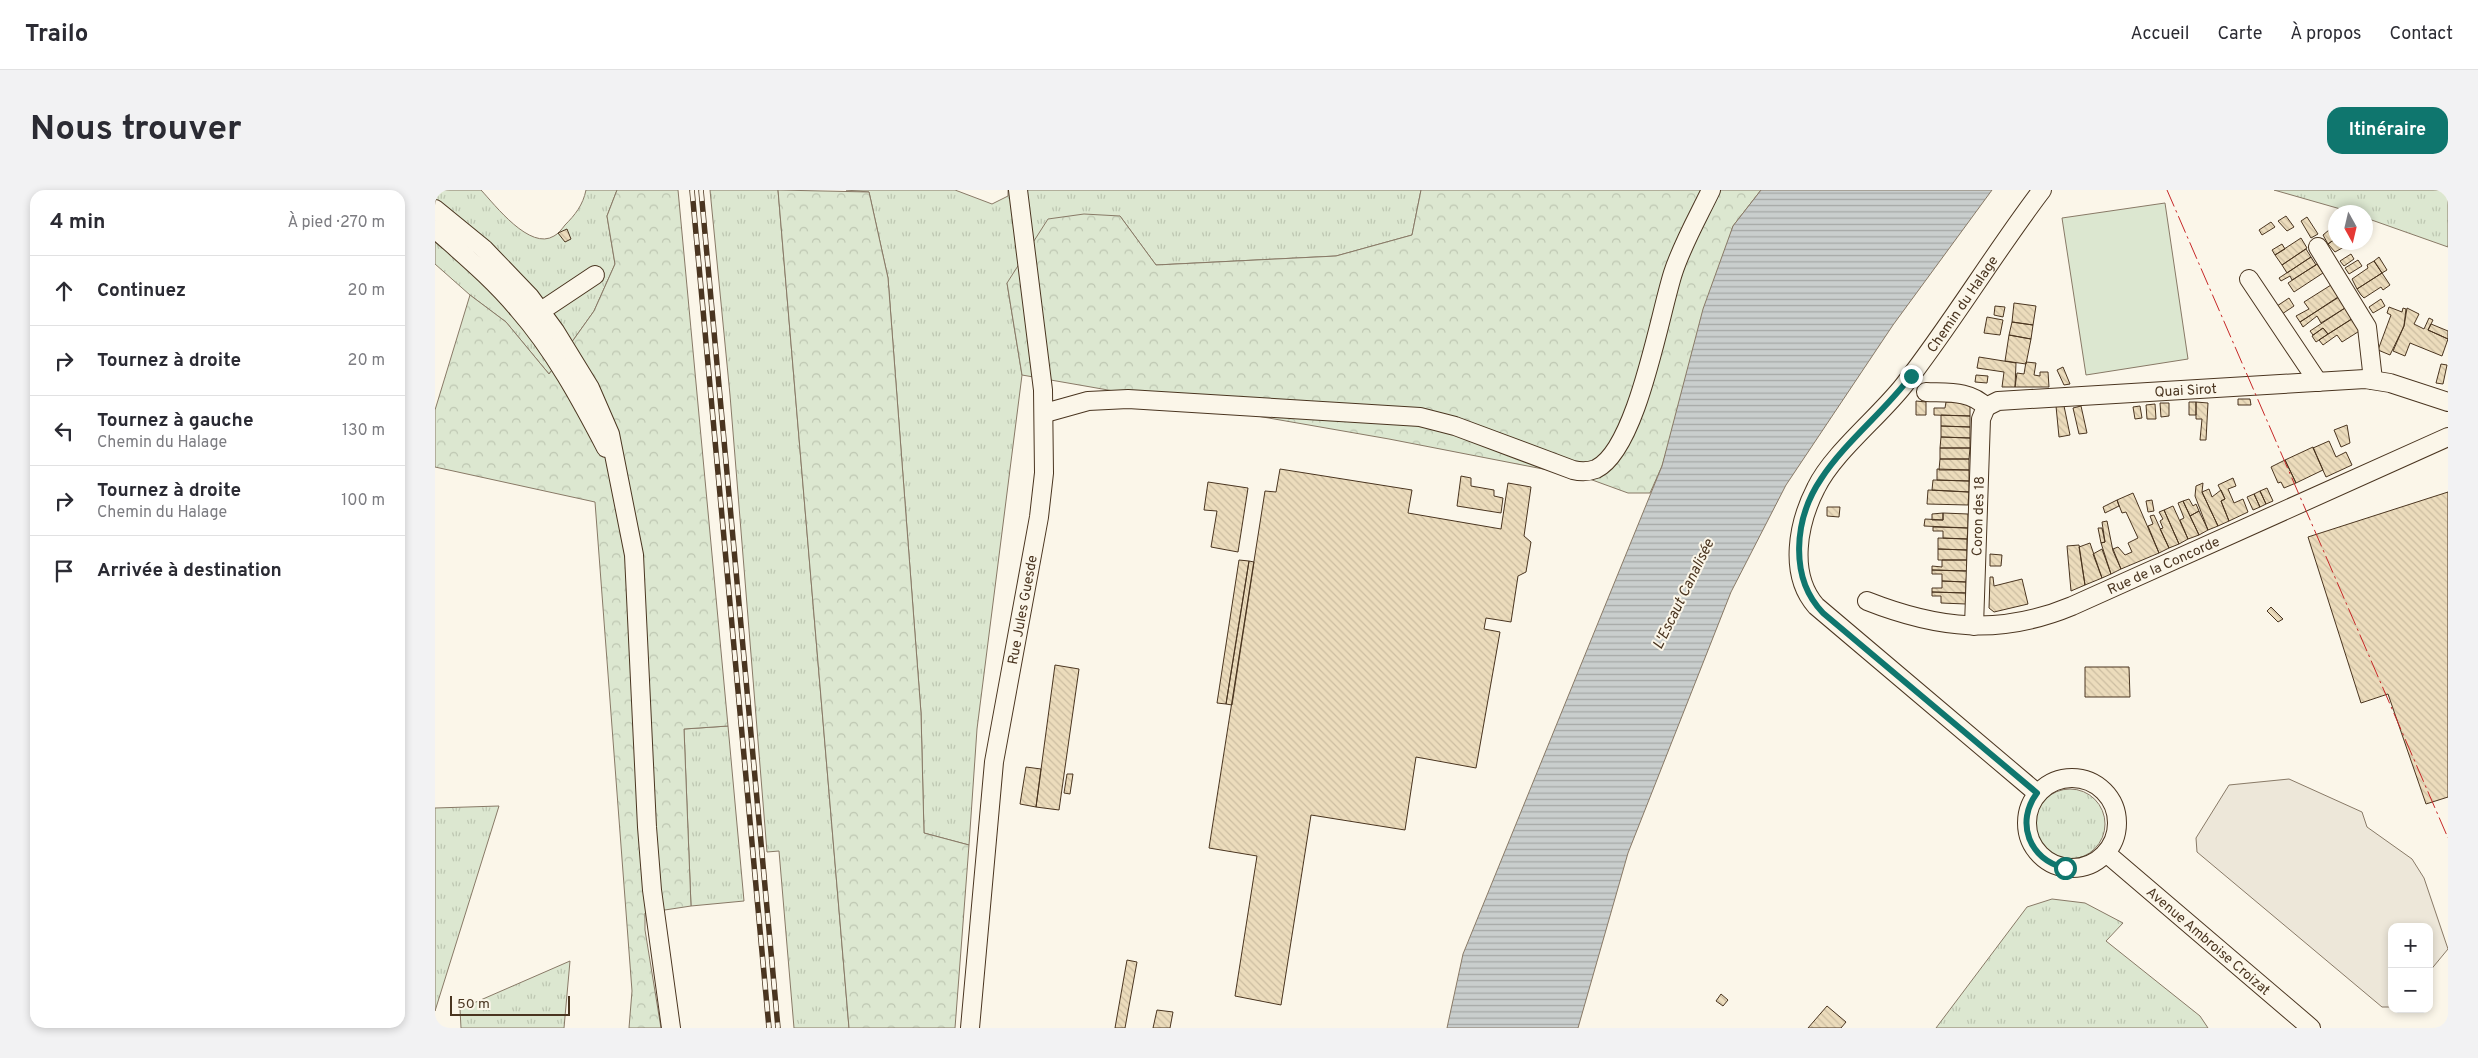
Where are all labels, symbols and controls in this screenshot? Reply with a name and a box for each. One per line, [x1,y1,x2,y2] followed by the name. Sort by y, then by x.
[25,20,88,50] text: Trailo
[2130,23,2189,46] text: Accueil
[2217,23,2262,46] text: Carte
[2290,23,2361,46] text: À propos
[2389,23,2453,46] text: Contact
[2327,107,2448,154] button: Itinéraire
[30,108,242,152] text: Nous trouver
[2328,205,2373,250] north arrow
[50,209,106,236] text: 4 min
[287,213,385,233] text: À pied · 270 m
[1924,253,2002,357] street label: Chemin du Halage
[50,277,78,305] icon: ahead
[97,279,186,303] text: Continuez
[348,281,385,301] text: 20 m
[50,347,78,375] icon: right
[97,349,241,373] text: Tournez à droite
[348,351,385,371] text: 20 m
[1900,365,1923,388] route end
[2154,381,2217,402] street label: Quai Sirot
[97,409,254,433] text: Tournez à gauche
[50,417,78,445] icon: left
[342,421,385,441] text: 130 m
[97,433,227,453] text: Chemin du Halage
[1969,476,1989,556] street label: Coron des 18
[97,479,241,503] text: Tournez à droite
[50,487,78,515] icon: right
[341,491,385,511] text: 100 m
[97,503,227,523] text: Chemin du Halage
[2105,534,2223,599] street label: Rue de la Concorde
[1649,536,1719,653] water label: L'Escaut Canalisée
[1005,554,1042,666] street label: Rue Jules Guesde
[50,557,78,585] icon: arrive
[97,559,282,583] text: Arrivée à destination
[2054,857,2077,880] route start
[2142,884,2273,999] street label: Avenue Ambroise Croizat
[2388,923,2433,1013] map controls
[2388,923,2433,968] button: +
[2388,968,2433,1013] button: −
[450,993,570,1016] scale bar
[457,996,490,1013] text: 50 m

